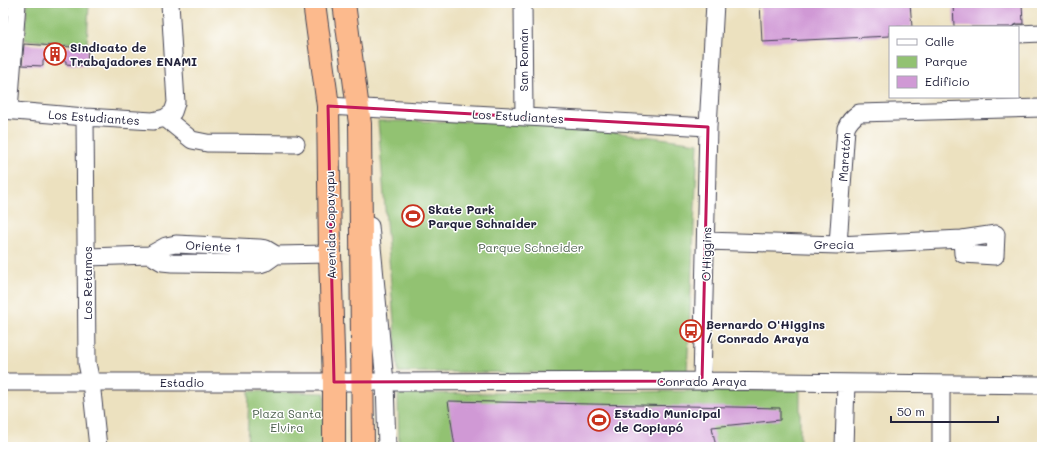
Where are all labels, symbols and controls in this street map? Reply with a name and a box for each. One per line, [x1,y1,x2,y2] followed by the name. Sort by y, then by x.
[889,26,1019,98] legend
[515,28,531,92] street label: San Román
[925,33,955,49] text: Calle
[70,39,197,69] place label: Sindicato de Trabajadores ENAMI
[42,41,68,67] building icon: Sindicato de Trabajadores ENAMI
[925,53,968,69] text: Parque
[925,73,969,89] text: Edificio
[48,106,140,128] street label: Los Estudiantes
[472,106,564,126] street label: Los Estudiantes
[834,132,854,182] street label: Maratón
[321,171,339,279] street label: Avenida Copayapu
[428,201,537,231] place label: Skate Park Parque Schnaider
[400,203,426,229] sports icon: Skate Park Parque Schnaider
[698,226,714,281] street label: O'Higgins
[814,236,854,252] street label: Grecia
[185,237,241,255] street label: Oriente 1
[478,239,584,255] park label: Parque Schneider
[79,246,95,320] street label: Los Retamos
[706,316,825,346] place label: Bernardo O'Higgins / Conrado Araya
[678,318,704,344] bus stop icon: Bernardo O'Higgins / Conrado Araya
[657,373,747,389] street label: Conrado Araya
[160,374,204,390] street label: Estadio
[891,398,998,424] scale bar
[897,403,925,419] text: 50 m
[252,405,322,435] park label: Plaza Santa Elvira
[614,405,721,435] place label: Estadio Municipal de Copiapó
[586,407,612,433] sports icon: Estadio Municipal de Copiapó

